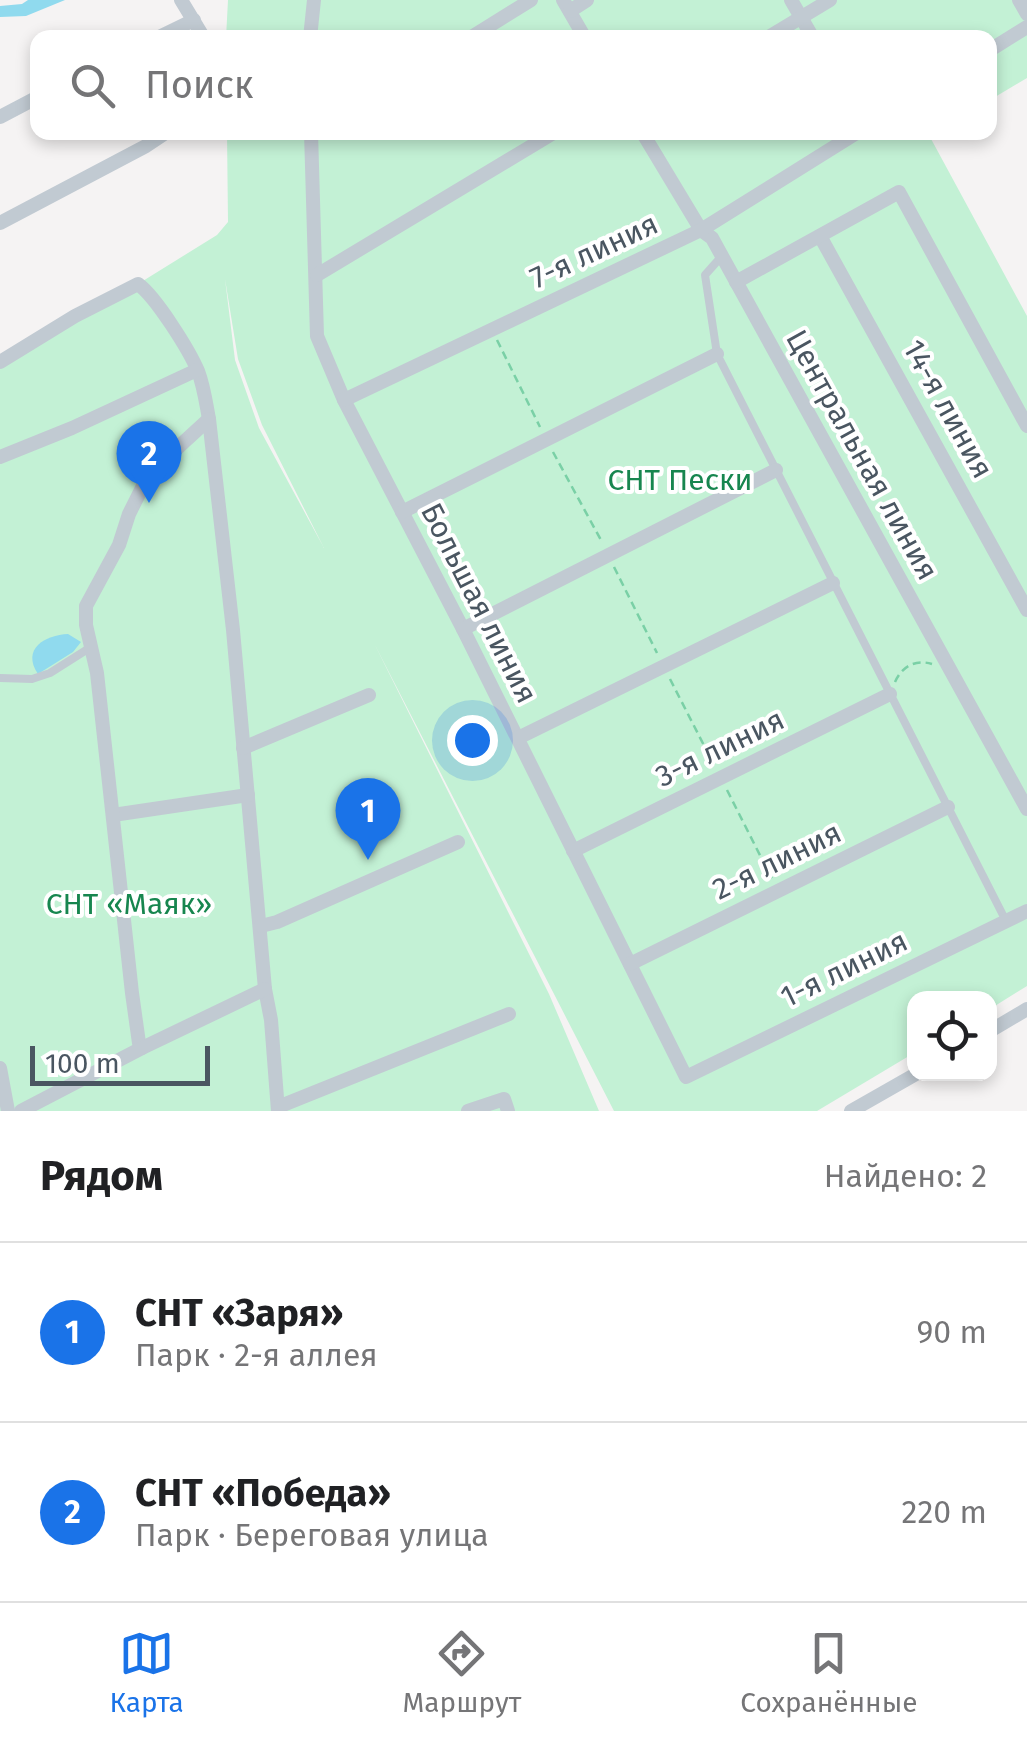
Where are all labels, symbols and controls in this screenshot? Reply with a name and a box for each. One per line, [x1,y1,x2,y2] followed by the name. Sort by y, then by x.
[30,30,997,140] search box
[65,58,120,113] icon: search
[145,62,254,108] text: Поиск
[524,206,664,296] street label: 7-я линия
[778,324,946,586] street label: Центральная линия
[895,334,1001,484] street label: 14-я линия
[116,420,182,503] pin: 2
[607,462,753,498] park label: СНТ Пески
[413,497,545,709] street label: Большая линия
[650,701,790,795] street label: 3-я линия
[447,715,498,766] your location
[336,778,400,860] pin: 1
[707,814,847,908] street label: 2-я линия
[46,886,212,922] park label: СНТ «Маяк»
[775,923,913,1015] street label: 1-я линия
[907,991,997,1081] map controls
[907,991,997,1081] button: locate
[30,1041,210,1086] scale bar
[45,1047,120,1080] text: 100 m
[40,1151,163,1201] text: Рядом
[824,1157,987,1195] text: Найдено: 2
[135,1290,343,1336] text: СНТ «Заря»
[65,1313,80,1351] text: 1
[916,1313,987,1351] text: 90 m
[135,1336,378,1374] text: Парк · 2-я аллея
[135,1470,391,1516] text: СНТ «Победа»
[64,1493,81,1531] text: 2
[902,1493,987,1531] text: 220 m
[135,1516,489,1554] text: Парк · Береговая улица
[109,1626,184,1719] tab: Карта
[403,1626,521,1719] tab: Маршрут
[740,1626,918,1719] tab: Сохранённые

